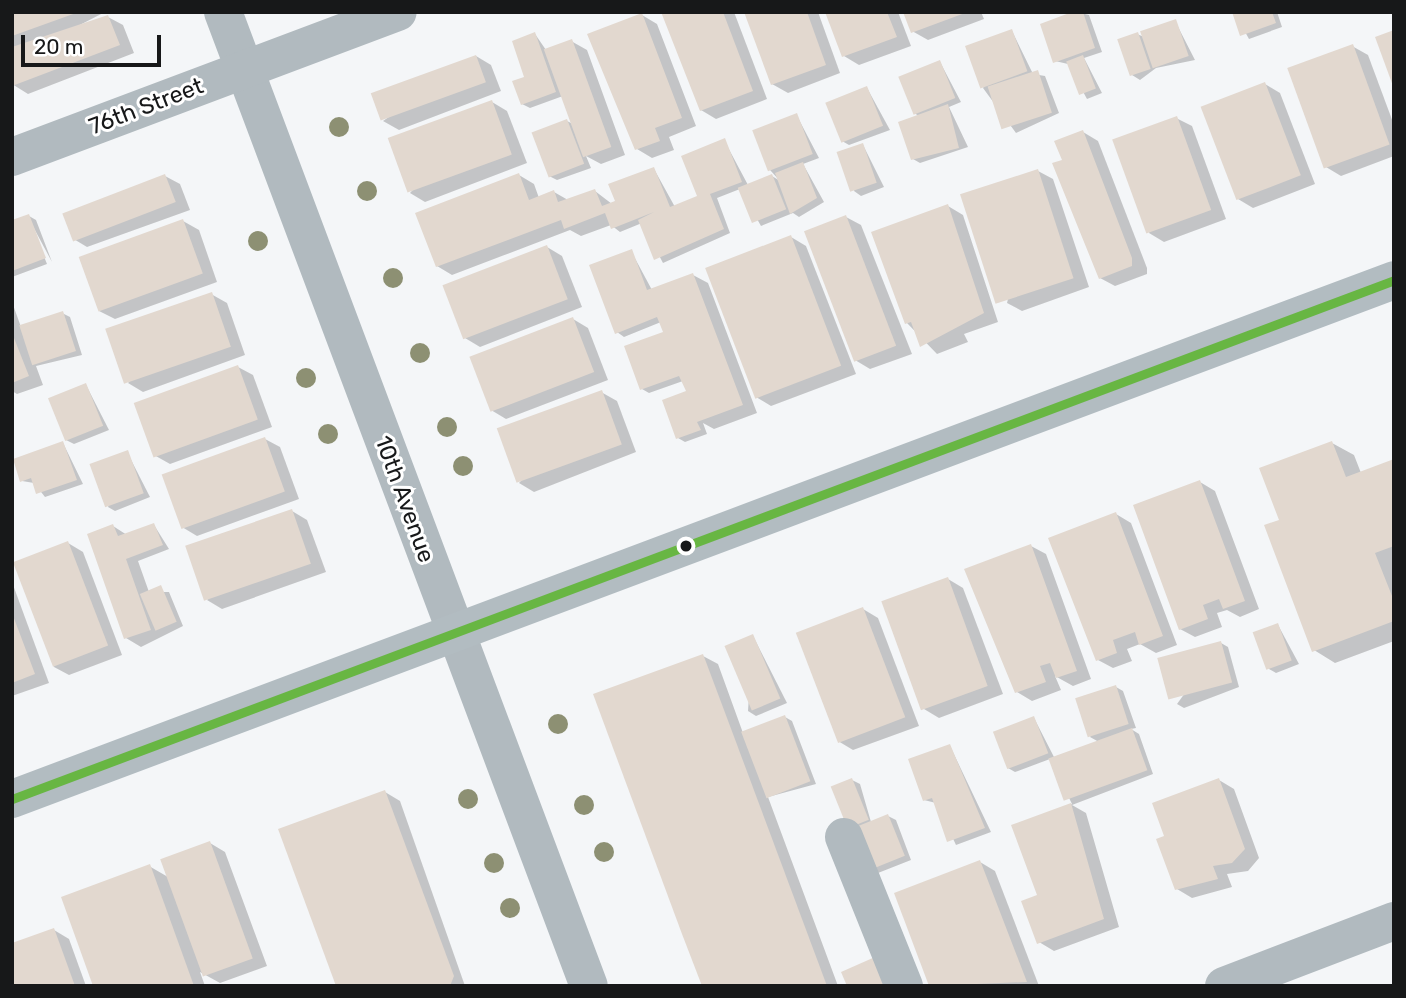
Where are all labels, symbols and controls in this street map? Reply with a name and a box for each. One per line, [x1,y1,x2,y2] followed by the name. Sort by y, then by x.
[24,21,164,65] scale bar
[34,34,83,59] text: 20 m
[85,72,207,140] street label: 76th Street
[369,431,441,567] street label: 10th Avenue
[679,539,693,553] unlabelled marker

